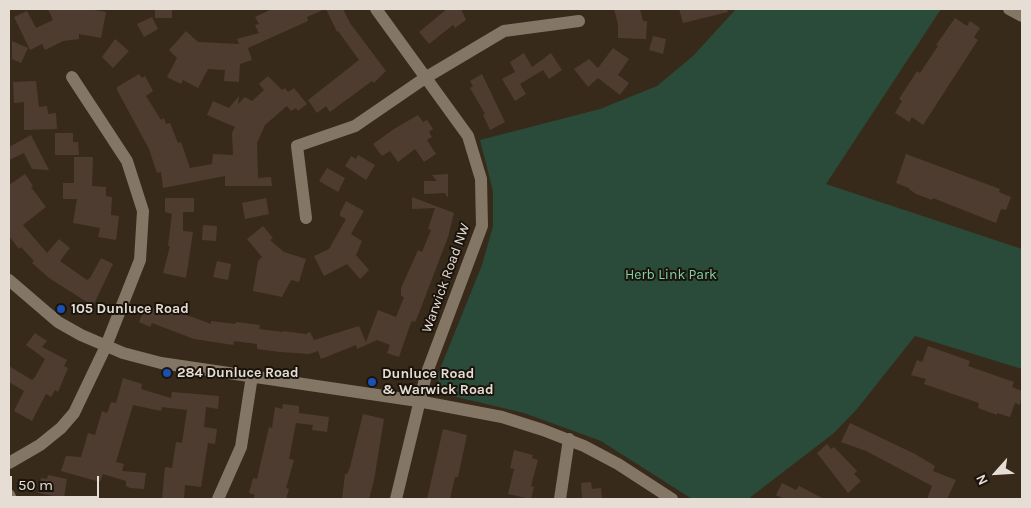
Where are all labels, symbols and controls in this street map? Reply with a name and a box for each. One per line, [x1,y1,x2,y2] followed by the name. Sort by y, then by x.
[418,221,474,335] street label: Warwick Road NW
[625,267,717,283] park label: Herb Link Park
[71,301,189,317] place label: 105 Dunluce Road
[55,303,67,315] marker: 105 Dunluce Road
[177,365,299,381] place label: 284 Dunluce Road
[382,366,494,398] place label: Dunluce Road & Warwick Road
[161,367,173,379] marker: 284 Dunluce Road
[366,376,378,388] marker: Dunluce Road & Warwick Road
[971,448,1021,498] north arrow
[12,466,101,498] scale bar
[972,472,992,488] text: N
[18,476,53,494] text: 50 m

